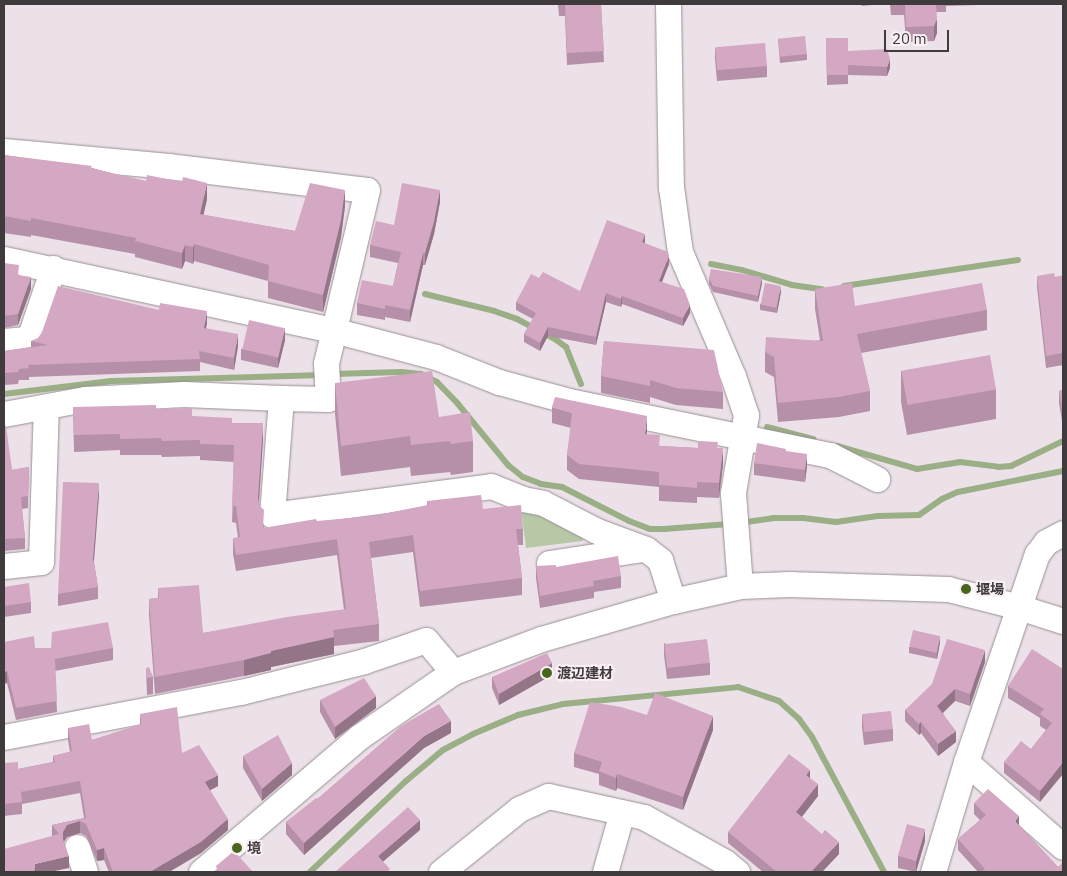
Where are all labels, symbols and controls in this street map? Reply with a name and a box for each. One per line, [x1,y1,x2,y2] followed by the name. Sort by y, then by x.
[887,20,952,52] scale bar
[892,29,927,48] text: 20 m
[976,581,1004,597] place label: 堰場
[960,583,972,595] marker: 堰場
[557,665,613,681] place label: 渡辺建材
[541,667,553,679] marker: 渡辺建材
[247,840,261,856] place label: 境
[231,842,243,854] marker: 境

